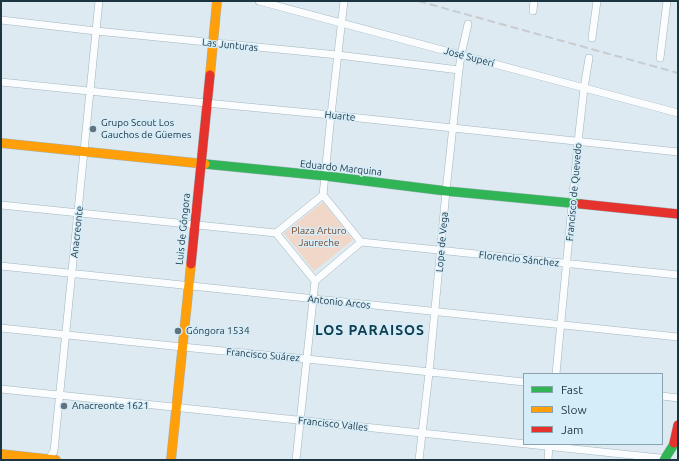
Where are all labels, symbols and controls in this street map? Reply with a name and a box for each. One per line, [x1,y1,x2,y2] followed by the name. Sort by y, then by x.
[201,36,259,54] street label: Las Junturas
[443,45,495,69] street label: José Superí
[324,108,356,124] street label: Huarte
[101,117,191,140] place label: Grupo Scout Los Gauchos de Güemes
[88,124,98,134] marker: Grupo Scout Los Gauchos de Güemes
[564,142,584,242] street label: Francisco de Quevedo
[299,158,383,178] street label: Eduardo Marquina
[173,192,193,266] street label: Luis de Góngora
[68,205,86,259] street label: Anacreonte
[433,211,451,273] street label: Lope de Vega
[291,225,347,248] park label: Plaza Arturo Jaureche
[478,249,560,269] street label: Florencio Sánchez
[307,293,371,311] street label: Antonio Arcos
[315,322,425,338] district label: LOS PARAISOS
[186,325,250,337] place label: Góngora 1534
[173,326,183,336] marker: Góngora 1534
[226,346,300,364] street label: Francisco Suárez
[523,373,663,445] legend
[561,383,583,396] text: Fast
[72,400,149,412] place label: Anacreonte 1621
[59,401,69,411] marker: Anacreonte 1621
[561,403,587,416] text: Slow
[297,414,369,434] street label: Francisco Valles
[561,423,583,436] text: Jam

